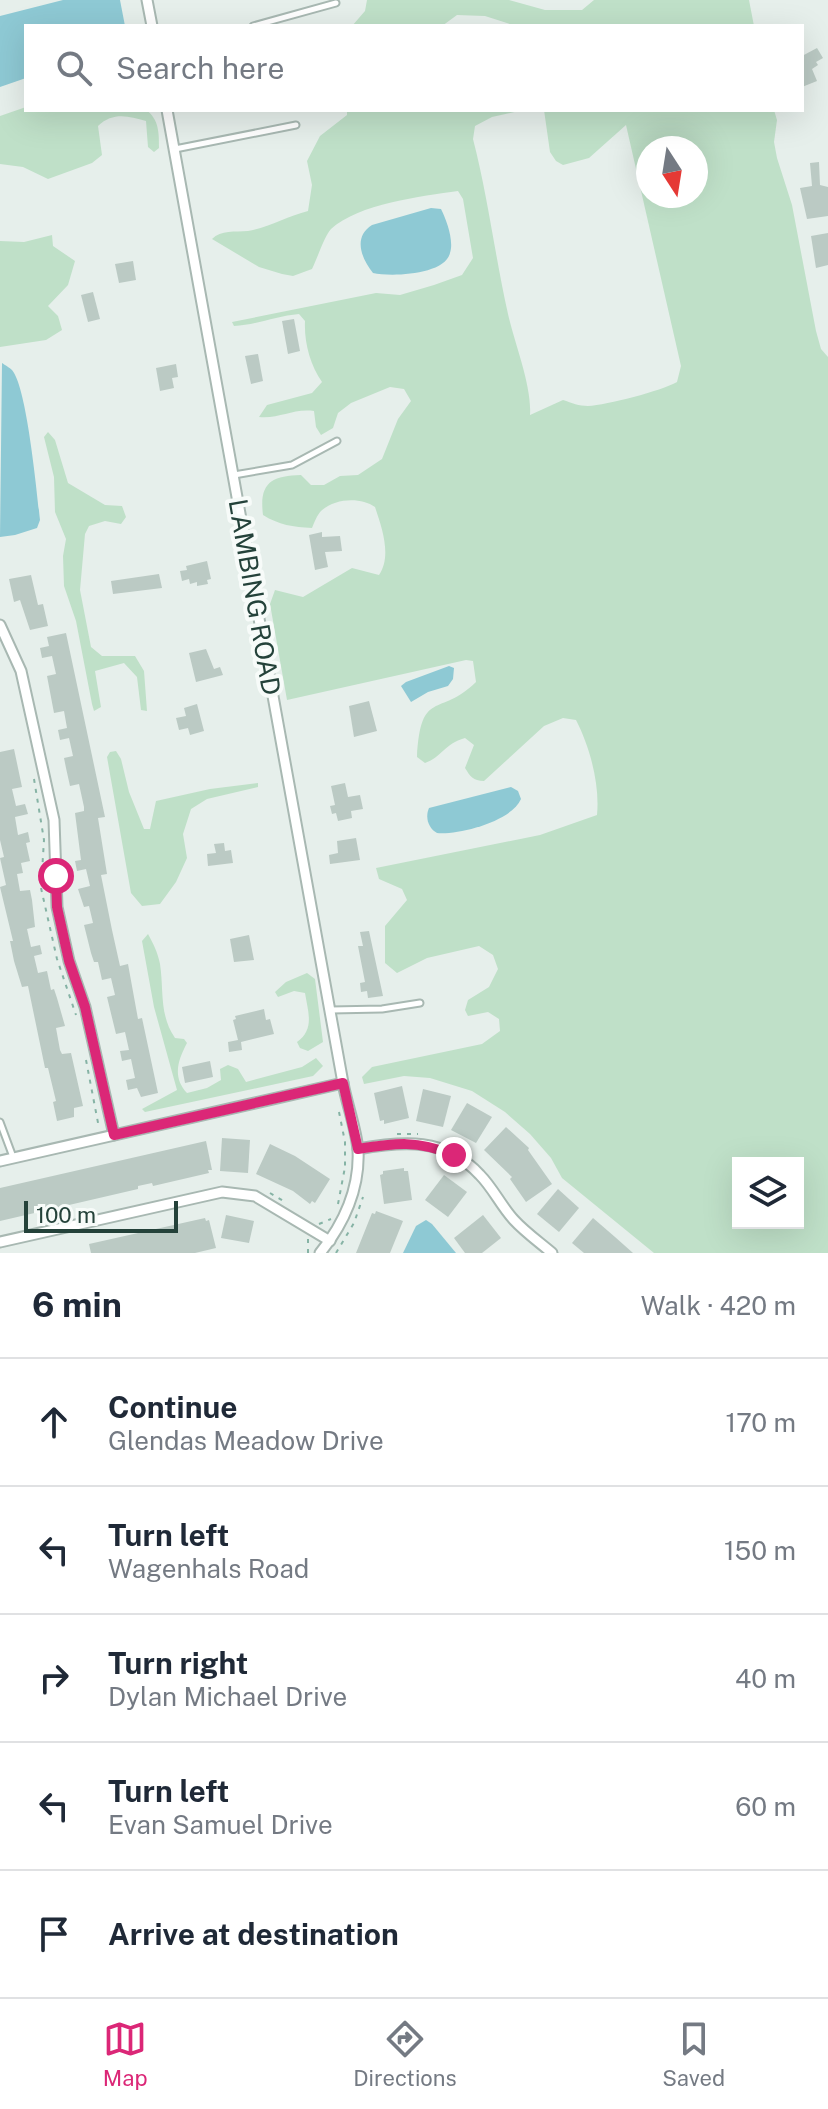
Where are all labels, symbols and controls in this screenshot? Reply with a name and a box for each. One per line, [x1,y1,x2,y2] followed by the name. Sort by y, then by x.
[24,24,804,112] search box
[52,46,96,90] icon: search
[116,50,284,86] text: Search here
[636,136,708,208] north arrow
[222,496,288,698] street label: LAMBING ROAD
[38,858,74,894] route start
[436,1137,472,1173] route end
[732,1157,804,1229] map controls
[732,1157,804,1229] button: layers
[24,1197,178,1233] scale bar
[36,1202,96,1228] text: 100 m
[32,1285,122,1325] text: 6 min
[641,1290,796,1321] text: Walk · 420 m
[108,1389,238,1425] text: Continue
[32,1400,76,1444] icon: ahead
[726,1407,796,1438] text: 170 m
[108,1425,384,1456] text: Glendas Meadow Drive
[108,1517,229,1553] text: Turn left
[32,1528,76,1572] icon: left
[724,1535,796,1566] text: 150 m
[108,1553,309,1584] text: Wagenhals Road
[108,1645,248,1681] text: Turn right
[32,1656,76,1700] icon: right
[735,1663,796,1694] text: 40 m
[108,1681,347,1712] text: Dylan Michael Drive
[108,1773,229,1809] text: Turn left
[32,1784,76,1828] icon: left
[735,1791,796,1822] text: 60 m
[108,1809,333,1840] text: Evan Samuel Drive
[32,1912,76,1956] icon: arrive
[108,1916,399,1952] text: Arrive at destination
[103,2017,148,2091] tab: Map
[353,2017,457,2091] tab: Directions
[662,2017,725,2091] tab: Saved

